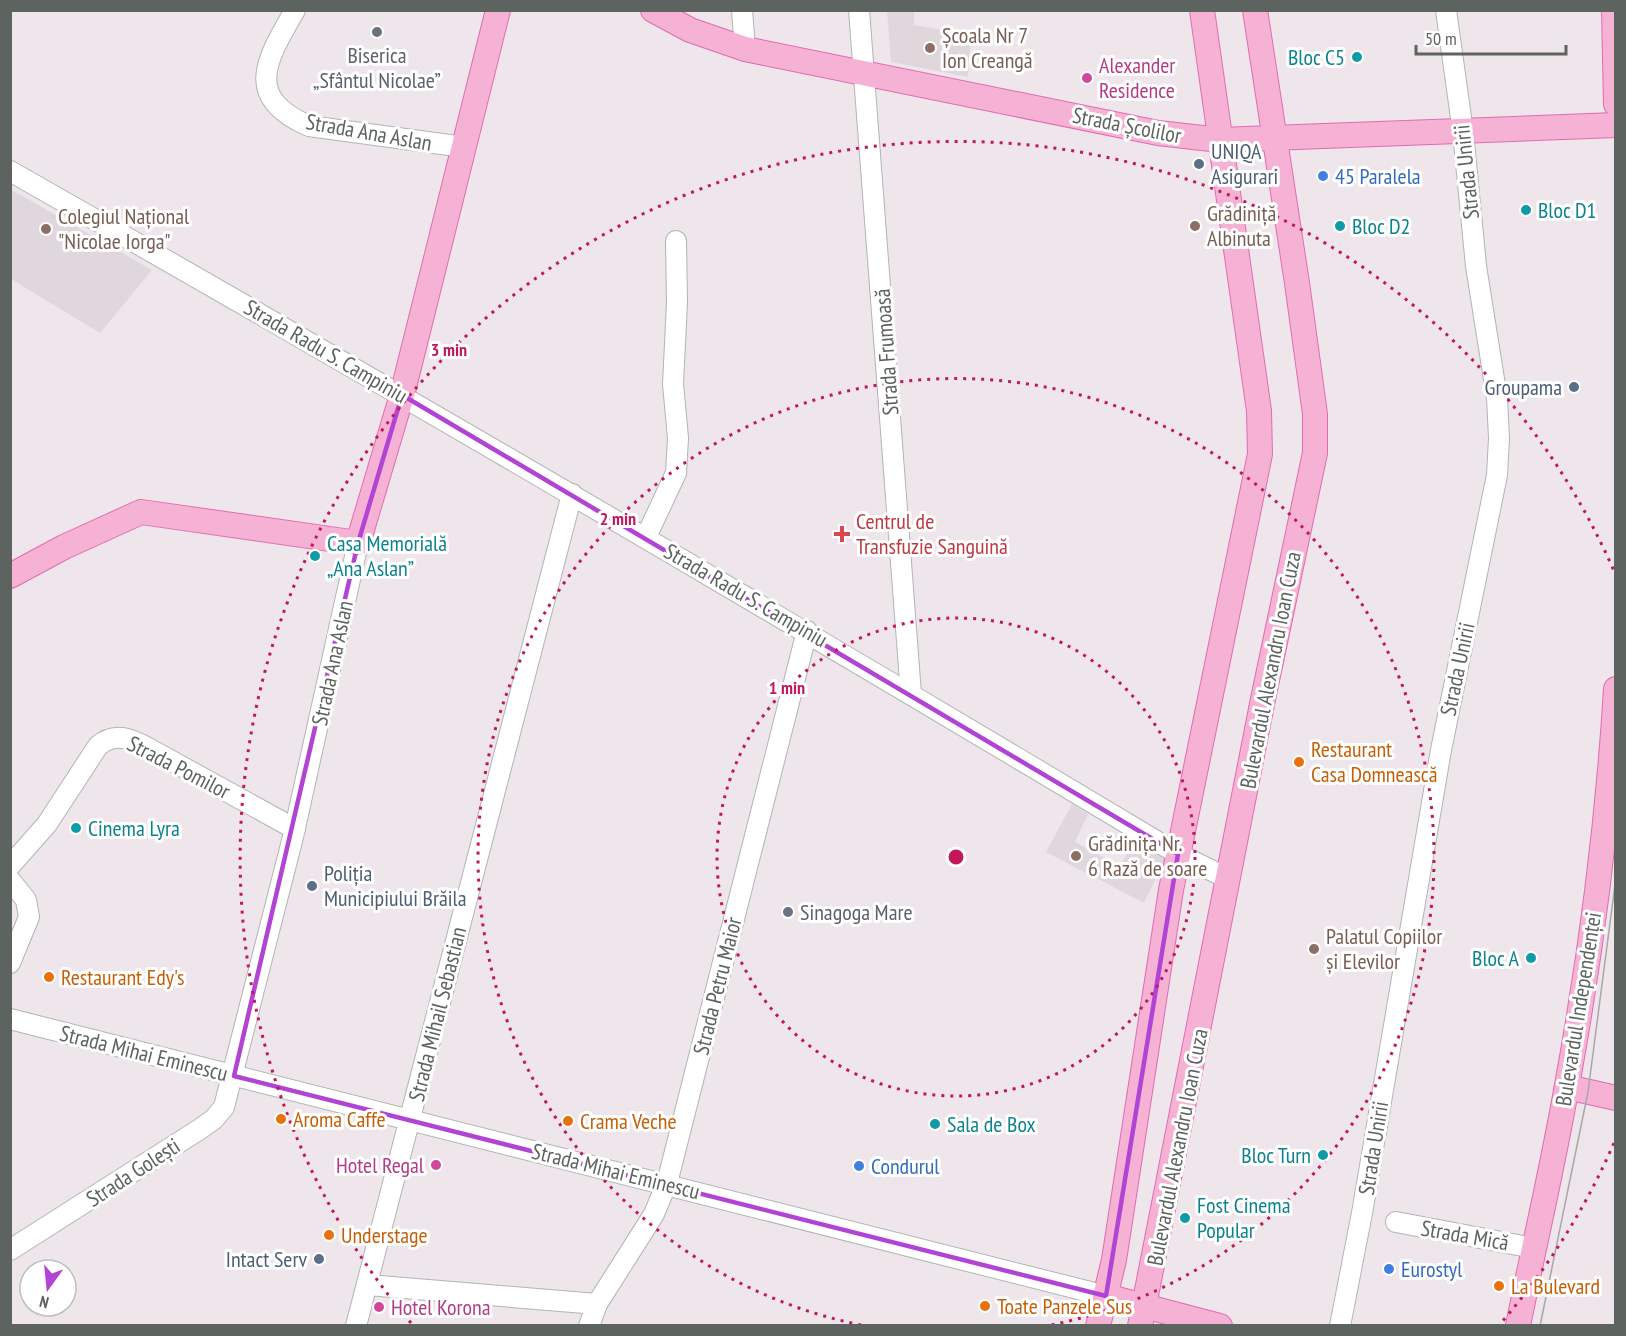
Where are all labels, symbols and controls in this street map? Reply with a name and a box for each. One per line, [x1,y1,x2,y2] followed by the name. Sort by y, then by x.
[1416,18,1566,56] scale bar
[942,21,1033,74] place label: Școala Nr 7 Ion Creangă
[370,25,384,39] marker: Biserica „Sfântul Nicolae”
[1425,27,1457,50] text: 50 m
[313,41,441,94] place label: Biserica „Sfântul Nicolae”
[923,41,937,55] marker: Școala Nr 7 Ion Creangă
[1288,43,1345,71] place label: Bloc C5
[1350,50,1364,64] marker: Bloc C5
[1099,51,1175,104] place label: Alexander Residence
[1080,71,1094,85] marker: Alexander Residence
[1070,101,1184,149] street label: Strada Școlilor
[304,107,434,157] street label: Strada Ana Aslan
[1447,123,1485,221] street label: Strada Unirii
[1211,137,1278,190] place label: UNIQA Asigurari
[1192,157,1206,171] marker: UNIQA Asigurari
[1335,162,1421,190] place label: 45 Paralela
[1316,169,1330,183] marker: 45 Paralela
[1538,196,1597,224] place label: Bloc D1
[1207,199,1276,252] place label: Grădiniță Albinuta
[58,202,190,255] place label: Colegiul Național "Nicolae Iorga"
[1519,203,1533,217] marker: Bloc D1
[1352,212,1411,240] place label: Bloc D2
[1188,219,1202,233] marker: Grădiniță Albinuta
[1333,219,1347,233] marker: Bloc D2
[39,222,53,236] marker: Colegiul Național "Nicolae Iorga"
[868,288,904,416] street label: Strada Frumoasă
[239,293,413,409] street label: Strada Radu S. Campiniu
[431,338,467,361] text: 3 min
[1485,373,1562,401] place label: Groupama
[1567,380,1581,394] marker: Groupama
[600,507,636,530] text: 2 min
[856,507,1008,560] place label: Centrul de Transfuzie Sanguină
[833,525,851,543] marker: Centrul de Transfuzie Sanguină
[327,529,447,582] place label: Casa Memorială „Ana Aslan”
[659,537,833,653] street label: Strada Radu S. Campiniu
[308,549,322,563] marker: Casa Memorială „Ana Aslan”
[1233,549,1307,791] street label: Bulevardul Alexandru Ioan Cuza
[305,598,359,728] street label: Strada Ana Aslan
[1433,620,1481,718] street label: Strada Unirii
[769,676,805,699] text: 1 min
[123,729,235,805] street label: Strada Pomilor
[1311,735,1437,788] place label: Restaurant Casa Domnească
[1292,755,1306,769] marker: Restaurant Casa Domnească
[88,814,180,842] place label: Cinema Lyra
[69,821,83,835] marker: Cinema Lyra
[1088,829,1207,882] place label: Grădinița Nr. 6 Rază de soare
[946,847,966,867] centre of rings
[1069,849,1083,863] marker: Grădinița Nr. 6 Rază de soare
[324,859,467,912] place label: Poliția Municipiului Brăila
[305,879,319,893] marker: Poliția Municipiului Brăila
[800,898,913,926] place label: Sinagoga Mare
[781,905,795,919] marker: Sinagoga Mare
[1549,910,1607,1108] street label: Bulevardul Independenței
[686,914,748,1058] street label: Strada Petru Maior
[1326,922,1442,975] place label: Palatul Copiilor și Elevilor
[402,924,472,1104] street label: Strada Mihail Sebastian
[1307,942,1321,956] marker: Palatul Copiilor și Elevilor
[1472,944,1520,972] place label: Bloc A
[1524,951,1538,965] marker: Bloc A
[61,963,184,991] place label: Restaurant Edy's
[42,970,56,984] marker: Restaurant Edy's
[57,1019,231,1087] street label: Strada Mihai Eminescu
[1140,1026,1214,1268] street label: Bulevardul Alexandru Ioan Cuza
[1352,1099,1394,1197] street label: Strada Unirii
[293,1105,386,1133] place label: Aroma Caffe
[580,1107,677,1135] place label: Crama Veche
[947,1110,1036,1138] place label: Sala de Box
[274,1112,288,1126] marker: Aroma Caffe
[561,1114,575,1128] marker: Crama Veche
[928,1117,942,1131] marker: Sala de Box
[81,1131,185,1213] street label: Strada Golești
[529,1137,703,1205] street label: Strada Mihai Eminescu
[1241,1141,1311,1169] place label: Bloc Turn
[1316,1148,1330,1162] marker: Bloc Turn
[336,1151,425,1179] place label: Hotel Regal
[871,1152,940,1180] place label: Condurul
[429,1158,443,1172] marker: Hotel Regal
[852,1159,866,1173] marker: Condurul
[1197,1191,1290,1244] place label: Fost Cinema Popular
[1178,1211,1192,1225] marker: Fost Cinema Popular
[1419,1214,1511,1256] street label: Strada Mică
[341,1221,428,1249] place label: Understage
[322,1228,336,1242] marker: Understage
[226,1245,307,1273] place label: Intact Serv
[312,1252,326,1266] marker: Intact Serv
[1401,1255,1463,1283] place label: Eurostyl
[18,1258,78,1318] north arrow
[1382,1262,1396,1276] marker: Eurostyl
[1511,1272,1600,1300] place label: La Bulevard
[1492,1279,1506,1293] marker: La Bulevard
[37,1292,51,1313] text: N
[997,1292,1132,1320] place label: Toate Panzele Sus
[391,1293,491,1321] place label: Hotel Korona
[978,1299,992,1313] marker: Toate Panzele Sus
[372,1300,386,1314] marker: Hotel Korona

